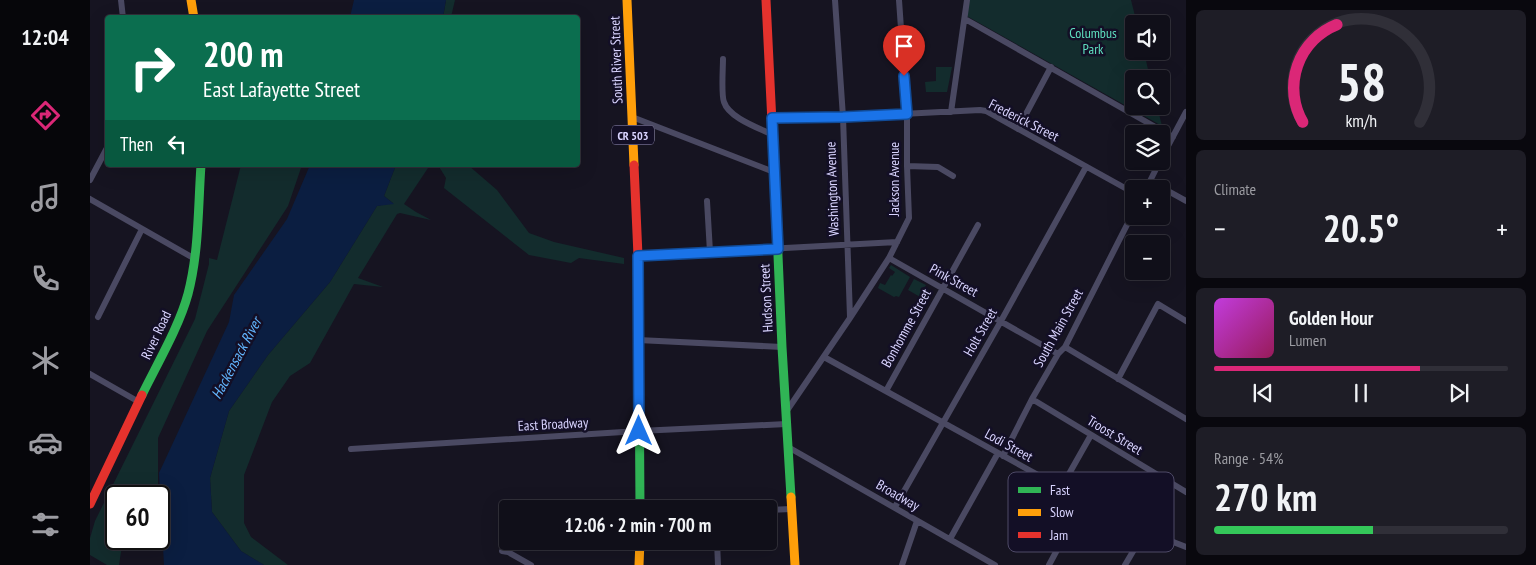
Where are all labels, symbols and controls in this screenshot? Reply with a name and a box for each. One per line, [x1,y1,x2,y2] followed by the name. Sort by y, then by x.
[1125,15,1170,280] map controls
[1125,15,1170,60] button: sound
[605,16,627,104] street label: South River Street
[21,23,69,51] text: 12:04
[1069,24,1117,58] park label: Columbus Park
[883,25,925,76] pin
[203,31,284,77] text: 200 m
[890,32,918,60] icon: arrive
[120,35,185,100] icon: right
[1336,48,1386,115] text: 58
[1125,70,1170,115] button: search
[203,75,360,103] text: East Lafayette Street
[986,95,1062,145] street label: Frederick Street
[28,98,63,133] icon: directions
[1345,109,1377,132] text: km/h
[1125,125,1170,170] button: layers
[612,126,654,144] road number: CR 503
[163,130,191,158] icon: left
[120,132,153,156] text: Then
[821,141,843,237] street label: Washington Avenue
[885,142,903,217] street label: Jackson Avenue
[1214,179,1256,199] text: Climate
[28,180,63,215] icon: music
[1125,180,1170,225] button: +
[1323,203,1399,252] text: 20.5°
[1214,210,1226,247] text: −
[1496,210,1508,247] text: +
[1125,235,1170,280] button: −
[927,259,981,301] street label: Pink Street
[28,261,63,296] icon: phone
[755,263,777,333] street label: Hudson Street
[877,285,935,370] street label: Bonhomme Street
[1029,286,1087,370] street label: South Main Street
[959,305,1001,359] street label: Holt Street
[1289,306,1373,330] text: Golden Hour
[137,308,175,362] street label: River Road
[207,312,266,402] water label: Hackensack River
[1289,330,1326,350] text: Lumen
[28,343,63,378] icon: climate
[1249,379,1277,407] icon: previous
[1347,379,1375,407] icon: pause
[1445,379,1473,407] icon: next
[612,404,664,456] position arrow
[1084,411,1146,459] street label: Troost Street
[517,413,589,435] street label: East Broadway
[982,424,1036,466] street label: Lodi Street
[28,425,63,460] icon: car
[1214,448,1283,468] text: Range · 54%
[1008,472,1174,552] legend
[1214,472,1317,521] text: 270 km
[873,475,924,515] street label: Broadway
[1050,481,1070,499] text: Fast
[105,485,170,550] speed limit sign: 60
[1050,503,1074,521] text: Slow
[28,507,63,542] icon: filters
[565,513,711,537] text: 12:06 · 2 min · 700 m
[1049,526,1068,544] text: Jam

